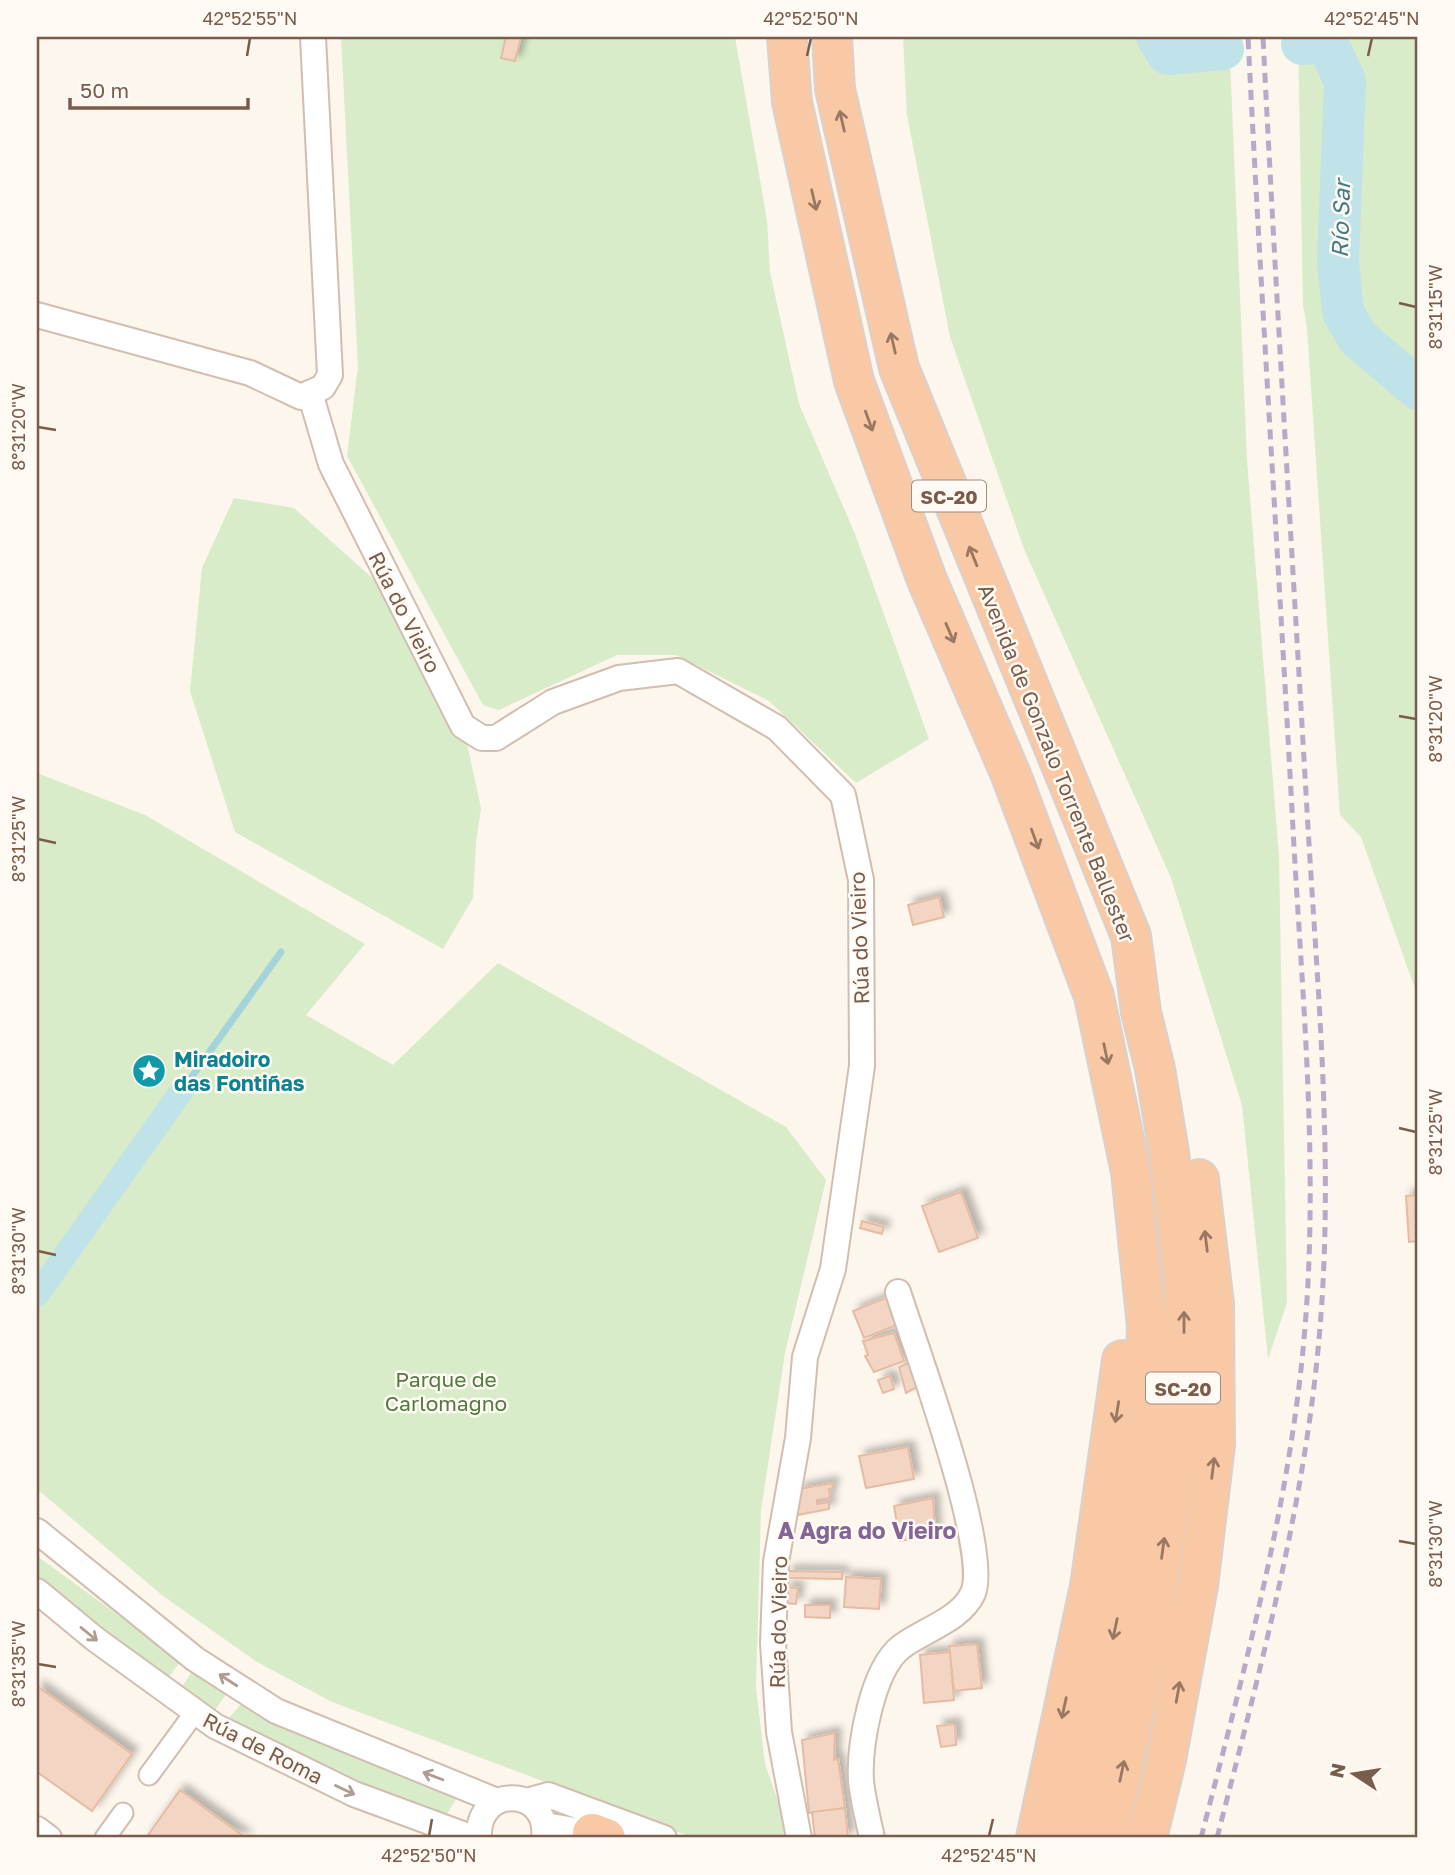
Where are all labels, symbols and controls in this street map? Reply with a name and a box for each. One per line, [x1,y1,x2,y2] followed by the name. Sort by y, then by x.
[203,7,297,29] text: 42°52'55"N
[763,7,859,29] text: 42°52'50"N
[1324,7,1420,29] text: 42°52'45"N
[70,66,248,110] scale bar
[80,77,129,103] text: 50 m
[835,110,849,133] one-way arrow
[1325,176,1355,258] water label: Río Sar
[808,188,821,211] one-way arrow
[1424,264,1446,350] text: 8°31'15"W
[886,332,899,355] one-way arrow
[7,383,29,471] text: 8°31'20"W
[864,409,876,431] one-way arrow
[912,481,986,512] road number: SC-20
[966,545,979,567] one-way arrow
[363,547,447,677] street label: Rúa do Vieiro
[973,580,1141,946] street label: Avenida de Gonzalo Torrente Ballester
[944,622,957,644] one-way arrow
[1424,675,1446,763] text: 8°31'20"W
[7,796,29,882] text: 8°31'25"W
[1030,827,1042,849] one-way arrow
[844,871,874,1005] street label: Rúa do Vieiro
[1100,1042,1113,1065] one-way arrow
[174,1046,305,1096] place label: Miradoiro das Fontiñas
[130,1052,168,1090] place icon: Miradoiro das Fontiñas
[1424,1089,1446,1175] text: 8°31'25"W
[7,1207,29,1295] text: 8°31'30"W
[1200,1230,1213,1253] one-way arrow
[1177,1310,1190,1333] one-way arrow
[385,1366,507,1416] park label: Parque de Carlomagno
[1146,1372,1220,1404] road number: SC-20
[1110,1400,1123,1422] one-way arrow
[1206,1457,1219,1480] one-way arrow
[1424,1500,1446,1588] text: 8°31'30"W
[778,1516,957,1544] district label: A Agra do Vieiro
[1157,1537,1170,1560] one-way arrow
[764,1556,792,1688] street label: Rúa do Vieiro
[1108,1617,1122,1640] one-way arrow
[7,1621,29,1707] text: 8°31'35"W
[80,1627,98,1642] one-way arrow
[218,1673,238,1687] one-way arrow
[1172,1682,1185,1704] one-way arrow
[1056,1696,1070,1719] one-way arrow
[199,1707,327,1789] street label: Rúa de Roma
[1318,1738,1388,1808] north arrow
[1116,1760,1130,1783] one-way arrow
[1324,1761,1350,1780] text: N
[423,1768,445,1781] one-way arrow
[335,1784,356,1797] one-way arrow
[381,1844,477,1866] text: 42°52'50"N
[941,1844,1037,1866] text: 42°52'45"N

